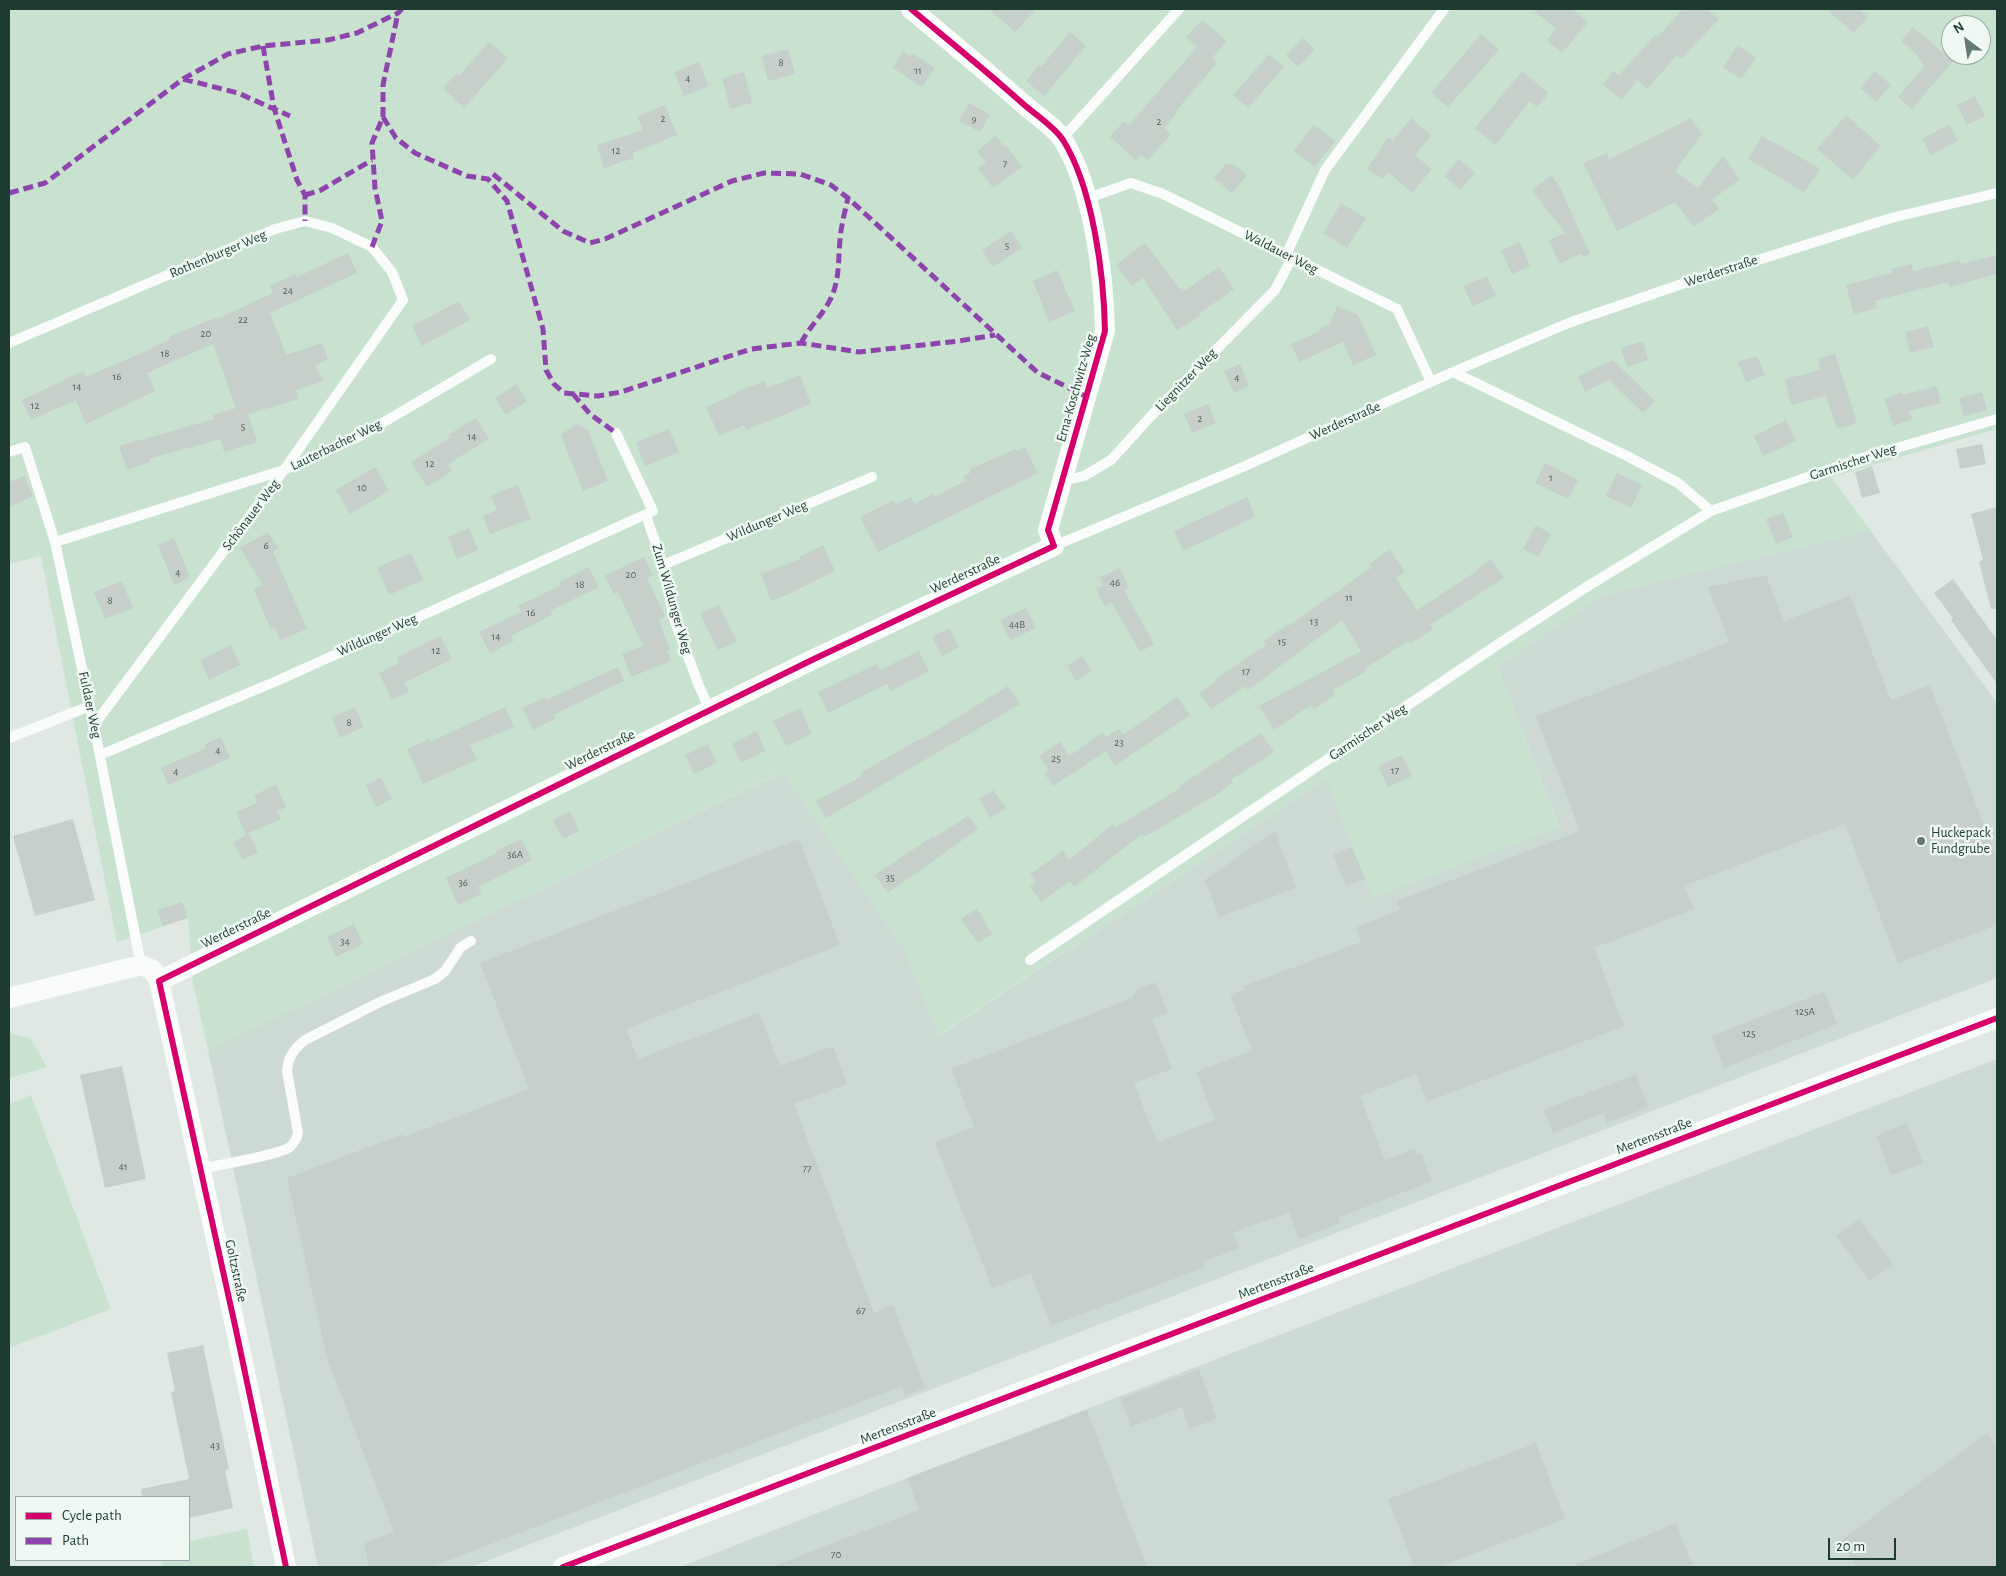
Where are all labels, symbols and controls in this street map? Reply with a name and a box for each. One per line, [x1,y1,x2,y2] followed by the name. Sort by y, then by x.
[1941,15,1991,65] north arrow
[1951,19,1967,37] text: N
[778,56,784,70] house number: 8
[914,64,922,78] house number: 11
[685,72,691,86] house number: 4
[660,112,666,126] house number: 2
[971,112,977,126] house number: 9
[1156,115,1162,129] house number: 2
[612,144,620,158] house number: 12
[1003,157,1007,171] house number: 7
[167,226,269,282] street label: Rothenburger Weg
[1241,226,1321,278] street label: Waldauer Weg
[1005,239,1009,253] house number: 5
[1682,251,1760,291] street label: Werderstraße
[283,284,293,298] house number: 24
[238,313,248,327] house number: 22
[201,327,211,341] house number: 20
[1053,332,1099,444] street label: Erna-Koschwitz-Weg
[1152,345,1220,415] street label: Liegnitzer Weg
[161,347,169,361] house number: 18
[113,370,121,384] house number: 16
[1234,371,1240,385] house number: 4
[72,380,82,394] house number: 14
[1307,398,1383,444] street label: Werderstraße
[31,399,39,413] house number: 12
[1197,412,1203,426] house number: 2
[288,416,384,474] street label: Lauterbacher Weg
[241,420,245,434] house number: 5
[467,430,477,444] house number: 14
[1808,440,1898,484] street label: Garmischer Weg
[426,457,434,471] house number: 12
[1549,471,1553,485] house number: 1
[219,476,283,554] street label: Schönauer Weg
[357,481,367,495] house number: 10
[724,496,810,546] street label: Wildunger Weg
[263,539,269,553] house number: 6
[648,542,696,656] street label: Zum Wildunger Weg
[927,550,1003,598] street label: Werderstraße
[175,566,181,580] house number: 4
[626,568,636,582] house number: 20
[1110,576,1120,590] house number: 46
[576,578,584,592] house number: 18
[1345,591,1353,605] house number: 11
[107,594,113,608] house number: 8
[527,606,535,620] house number: 16
[334,610,420,660] street label: Wildunger Weg
[1310,615,1318,629] house number: 13
[1009,618,1025,632] house number: 44B
[491,630,501,644] house number: 14
[1278,635,1286,649] house number: 15
[432,644,440,658] house number: 12
[1242,665,1250,679] house number: 17
[75,670,105,740] street label: Fuldaer Weg
[1326,700,1410,764] street label: Garmischer Weg
[346,716,352,730] house number: 8
[562,726,638,774] street label: Werderstraße
[1114,736,1124,750] house number: 23
[215,744,221,758] house number: 4
[1051,752,1061,766] house number: 25
[1391,764,1399,778] house number: 17
[173,765,179,779] house number: 4
[1931,825,1991,858] place label: Huckepack Fundgrube
[1915,835,1927,847] marker: Huckepack Fundgrube
[507,848,523,862] house number: 36A
[885,871,895,885] house number: 35
[458,876,468,890] house number: 36
[198,904,274,952] street label: Werderstraße
[340,935,350,949] house number: 34
[1795,1005,1815,1019] house number: 125A
[1742,1027,1756,1041] house number: 125
[1614,1114,1694,1158] street label: Mertensstraße
[118,1160,128,1174] house number: 41
[802,1162,812,1176] house number: 77
[221,1238,251,1304] street label: Goltzstraße
[1236,1259,1316,1303] street label: Mertensstraße
[856,1304,866,1318] house number: 67
[858,1404,938,1448] street label: Mertensstraße
[210,1439,220,1453] house number: 43
[15,1496,190,1561] legend
[62,1508,122,1523] text: Cycle path
[1831,1528,1898,1560] scale bar
[62,1533,89,1548] text: Path
[1836,1539,1865,1554] text: 20 m
[831,1548,841,1562] house number: 70

